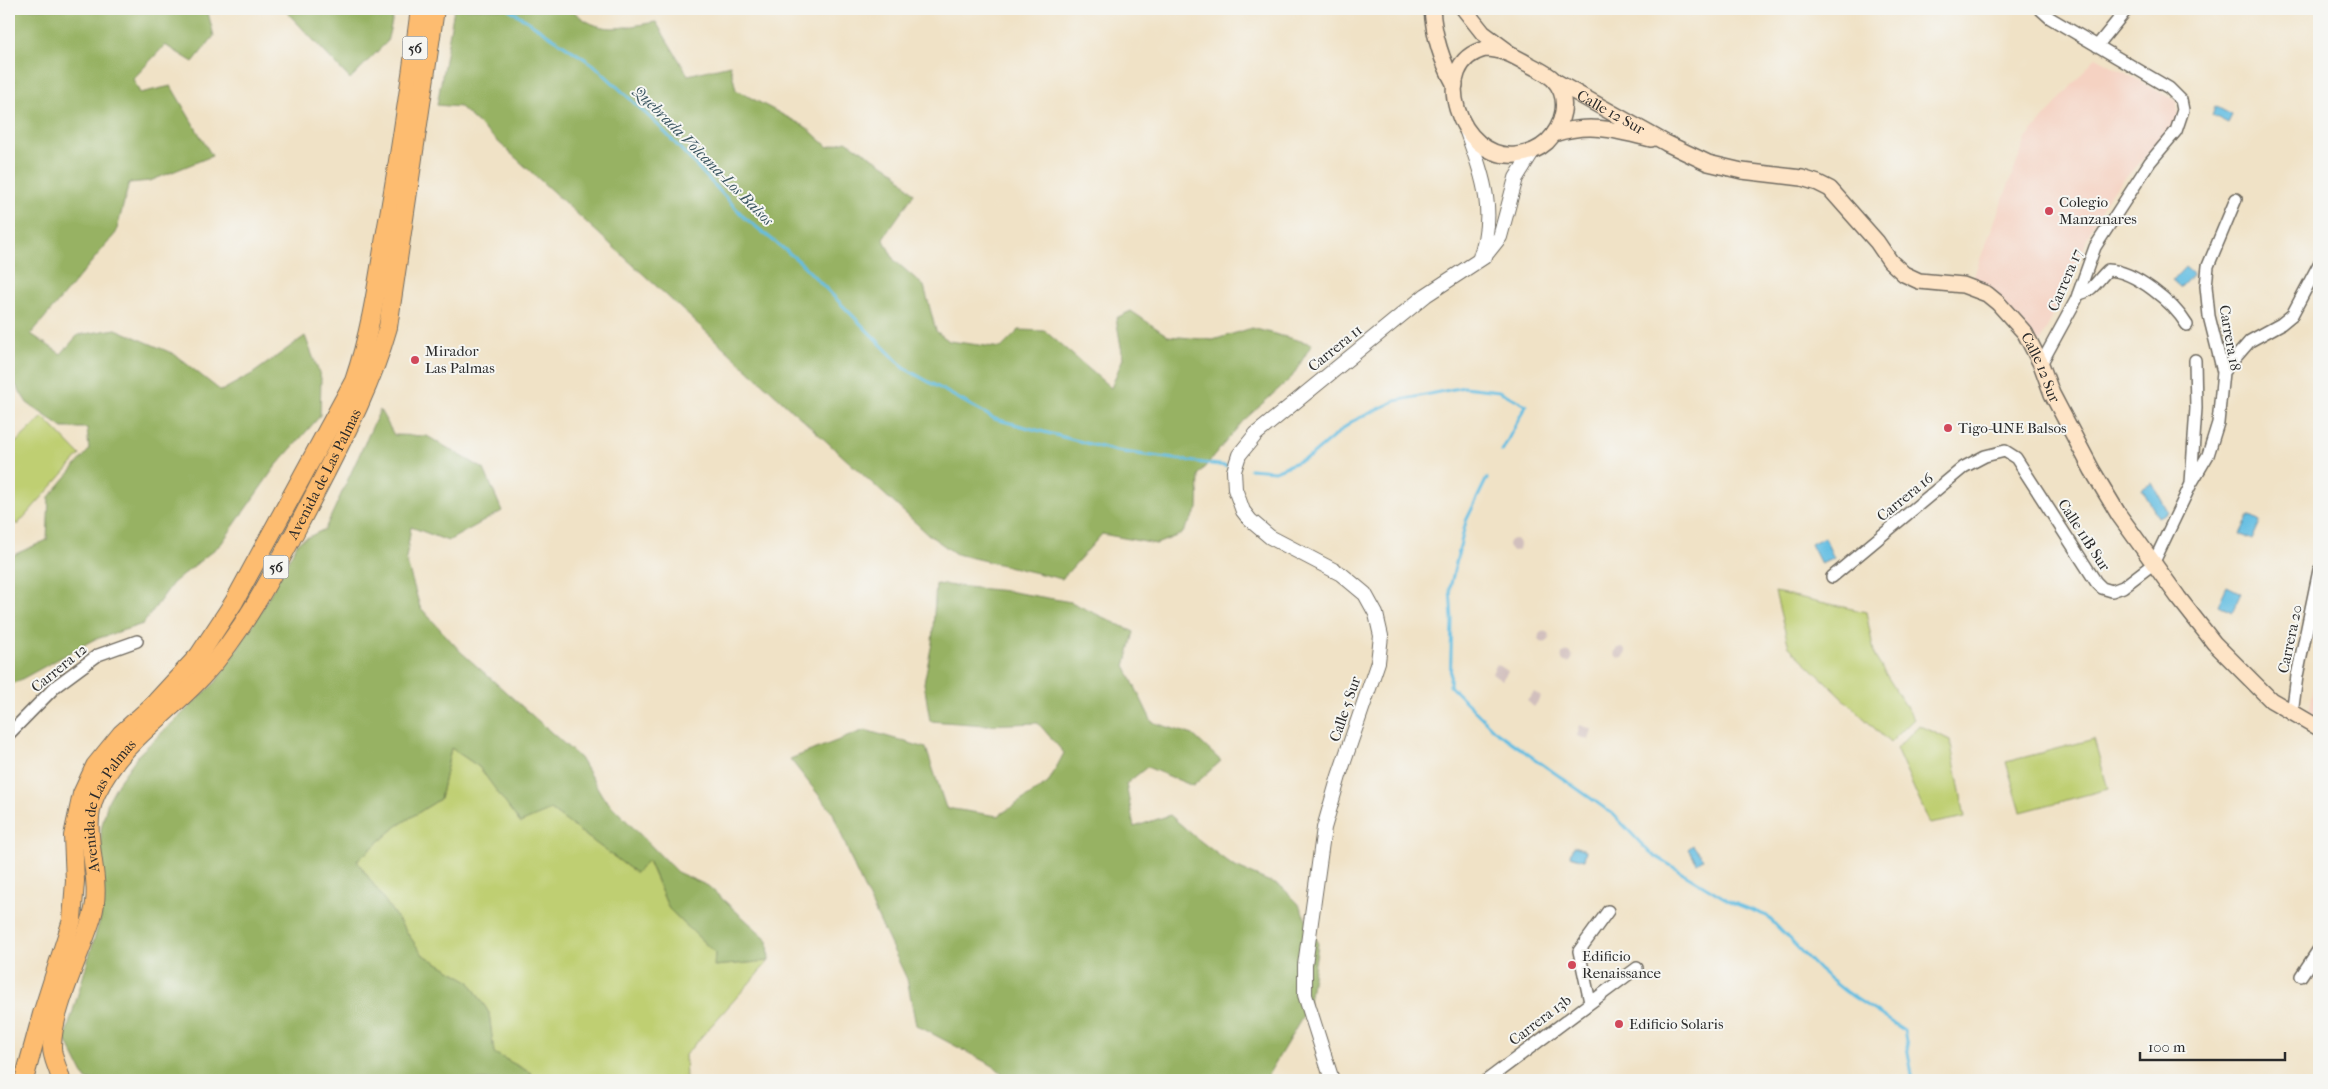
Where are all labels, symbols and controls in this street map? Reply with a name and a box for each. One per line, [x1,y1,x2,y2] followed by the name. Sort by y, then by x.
[402,36,428,59] road number: 56
[628,81,778,231] water label: Quebrada Volcana-Los Balsos
[1574,86,1648,139] street label: Calle 12 Sur
[2059,193,2137,228] place label: Colegio Manzanares
[2043,205,2055,217] marker: Colegio Manzanares
[2044,246,2086,314] street label: Carrera 17
[2215,304,2245,372] street label: Carrera 18
[1304,321,1366,375] street label: Carrera 11
[2017,329,2064,406] street label: Calle 12 Sur
[425,342,495,377] place label: Mirador Las Palmas
[409,354,421,366] marker: Mirador Las Palmas
[283,406,365,543] street label: Avenida de Las Palmas
[1958,419,2067,437] place label: Tigo-UNE Balsos
[1942,422,1954,434] marker: Tigo-UNE Balsos
[1873,468,1937,525] street label: Carrera 16
[2054,496,2114,575] street label: Calle 11B Sur
[264,556,288,578] road number: 56
[2274,603,2306,675] street label: Carrera 20
[27,640,91,696] street label: Carrera 12
[1325,673,1365,744] street label: Calle 5 Sur
[81,735,140,874] street label: Avenida de Las Palmas
[1582,947,1661,982] place label: Edificio Renaissance
[1566,959,1578,971] marker: Edificio Renaissance
[1505,991,1575,1049] street label: Carrera 13b
[1629,1015,1724,1033] place label: Edificio Solaris
[1613,1018,1625,1030] marker: Edificio Solaris
[2140,1029,2286,1061] scale bar
[2148,1038,2186,1056] text: 100 m

